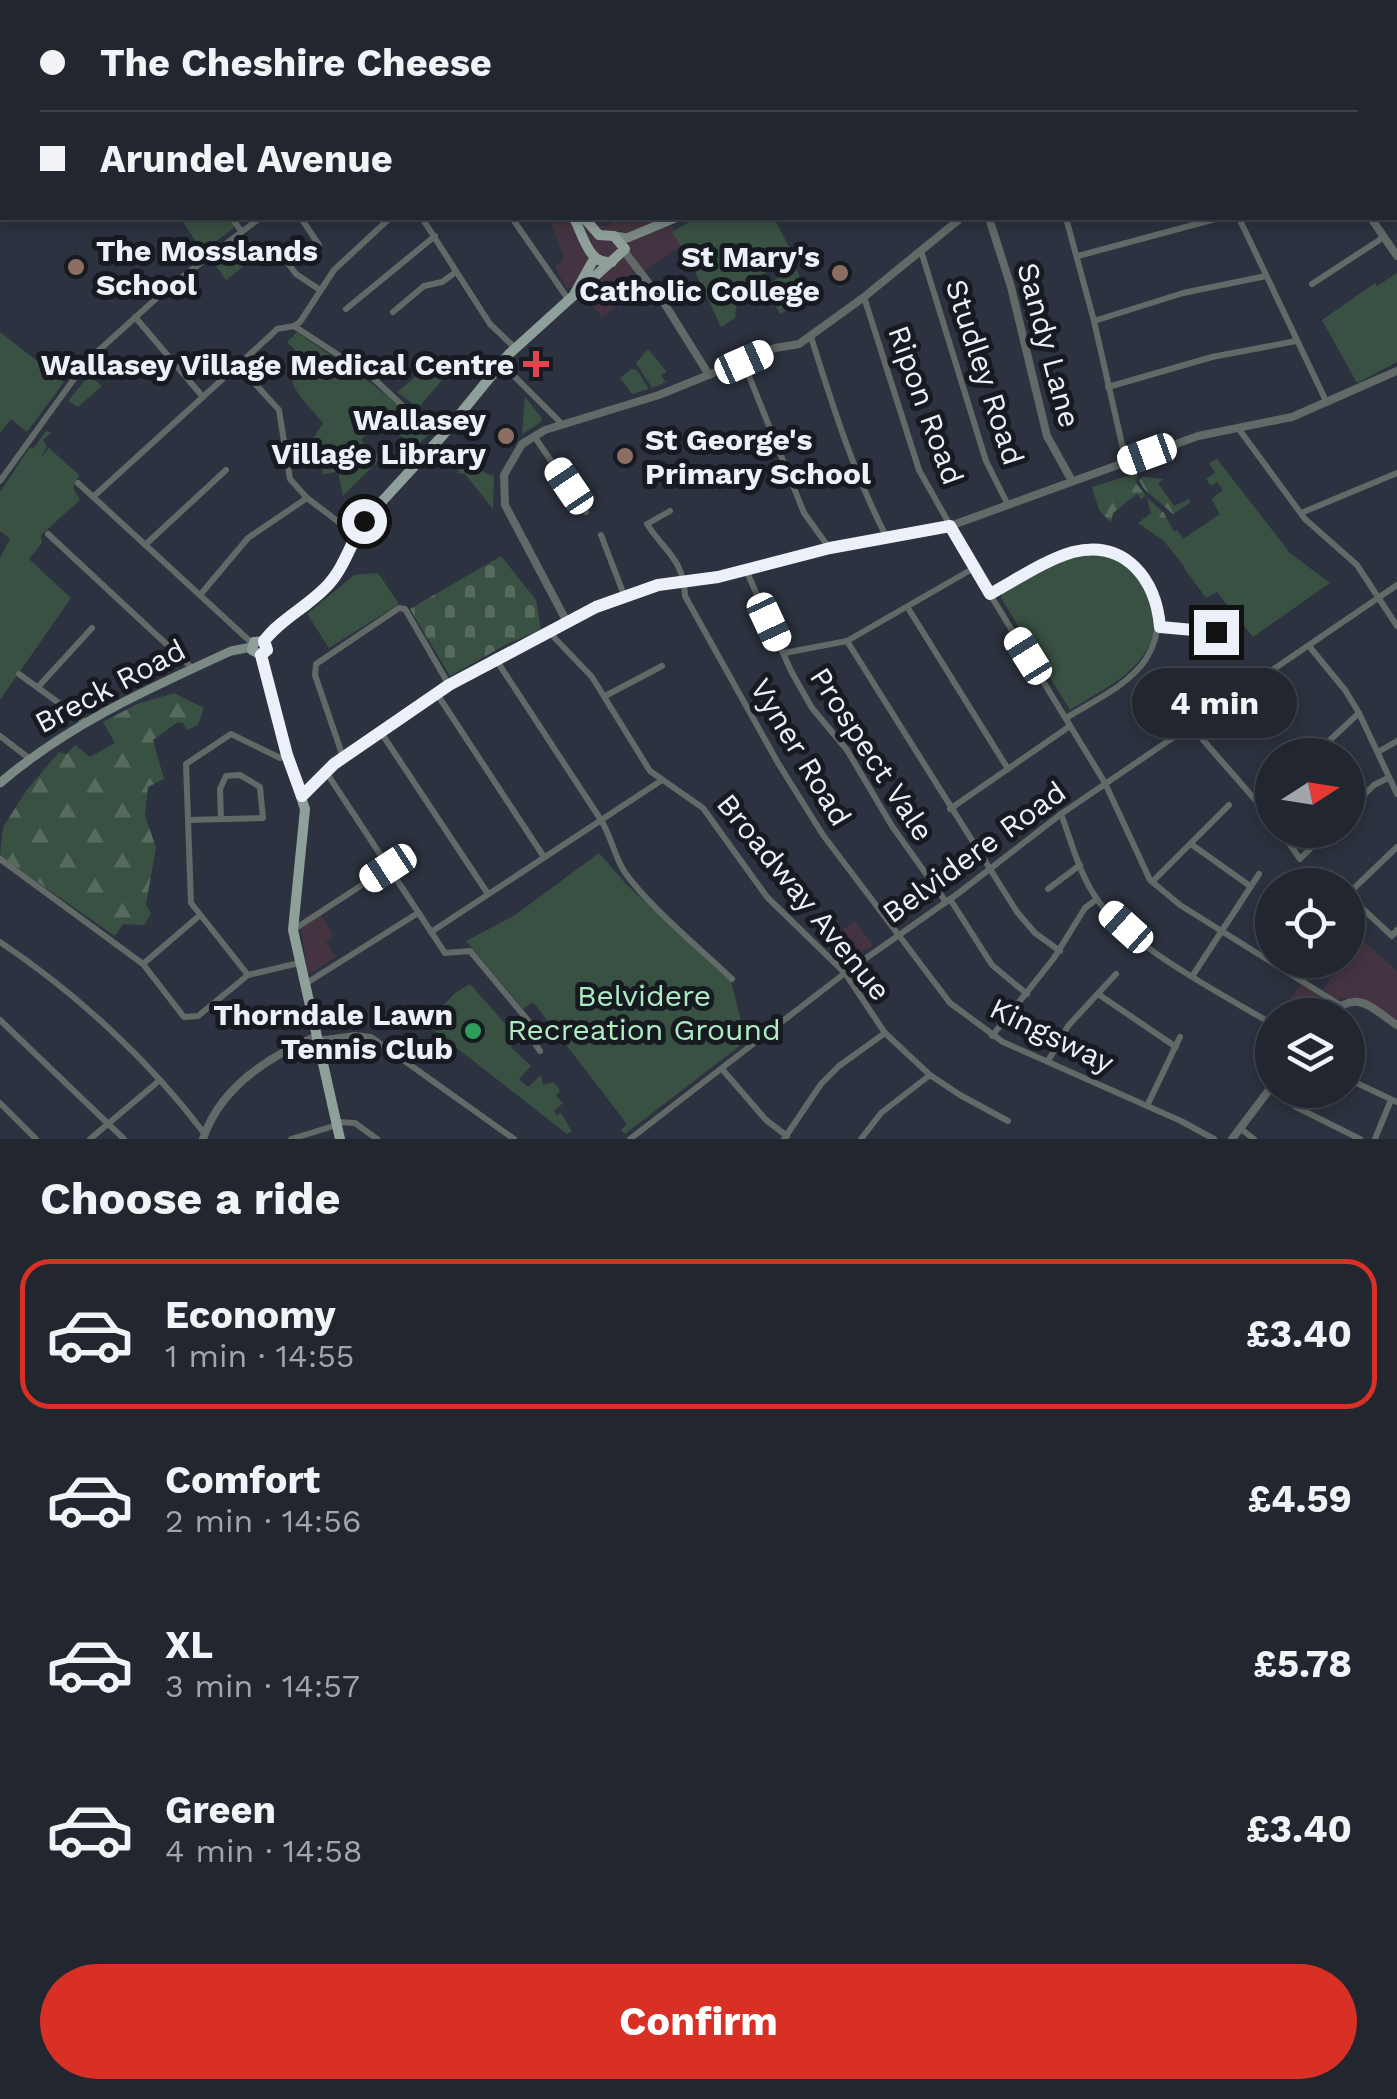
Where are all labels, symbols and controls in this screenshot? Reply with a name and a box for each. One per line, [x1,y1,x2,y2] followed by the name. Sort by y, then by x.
[100,41,492,85] text: The Cheshire Cheese
[100,137,393,181] text: Arundel Avenue
[96,233,318,302] place label: The Mosslands School
[579,239,820,308] place label: St Mary's Catholic College
[65,256,87,278] marker: The Mosslands School
[1010,259,1088,431] street label: Sandy Lane
[829,262,851,284] marker: St Mary's Catholic College
[939,275,1031,469] street label: Studley Road
[881,321,971,489] street label: Ripon Road
[710,336,778,388] car
[41,347,514,382] place label: Wallasey Village Medical Centre
[523,351,549,377] marker: Wallasey Village Medical Centre
[271,402,486,471] place label: Wallasey Village Library
[645,422,871,491] place label: St George's Primary School
[495,425,517,447] marker: Wallasey Village Library
[1114,430,1180,478] car
[614,445,636,467] marker: St George's Primary School
[540,453,598,519] car
[342,499,387,544] route start
[743,588,795,656] car
[1194,610,1239,655] route end
[999,623,1057,689] car
[29,632,191,740] street label: Breck Road
[803,661,941,847] street label: Prospect Vale
[1134,667,1298,737] callout: 4 min
[743,672,859,832] street label: Vyner Road
[1170,684,1259,722] text: 4 min
[1255,738,1365,848] north arrow
[1255,738,1365,1108] map controls
[876,774,1072,930] street label: Belvidere Road
[710,787,898,1007] street label: Broadway Avenue
[355,839,421,897] car
[1255,868,1365,978] button: locate
[1094,896,1158,958] car
[507,978,781,1047] park label: Belvidere Recreation Ground
[984,990,1120,1080] street label: Kingsway
[213,997,453,1066] place label: Thorndale Lawn Tennis Club
[1255,998,1365,1108] button: layers
[462,1020,484,1042] marker: Thorndale Lawn Tennis Club
[40,1172,340,1225] text: Choose a ride
[45,1289,135,1379] icon: car
[165,1293,336,1337] text: Economy
[1246,1312,1352,1356] text: £3.40
[165,1337,354,1375] text: 1 min · 14:55
[45,1454,135,1544] icon: car
[165,1458,320,1502] text: Comfort
[1247,1477,1352,1521] text: £4.59
[165,1502,361,1540] text: 2 min · 14:56
[45,1619,135,1709] icon: car
[165,1623,213,1667] text: XL
[1253,1642,1352,1686] text: £5.78
[165,1667,360,1705] text: 3 min · 14:57
[45,1784,135,1874] icon: car
[165,1788,276,1832] text: Green
[1246,1807,1352,1851] text: £3.40
[165,1832,363,1870] text: 4 min · 14:58
[40,1964,1357,2079] button: Confirm

